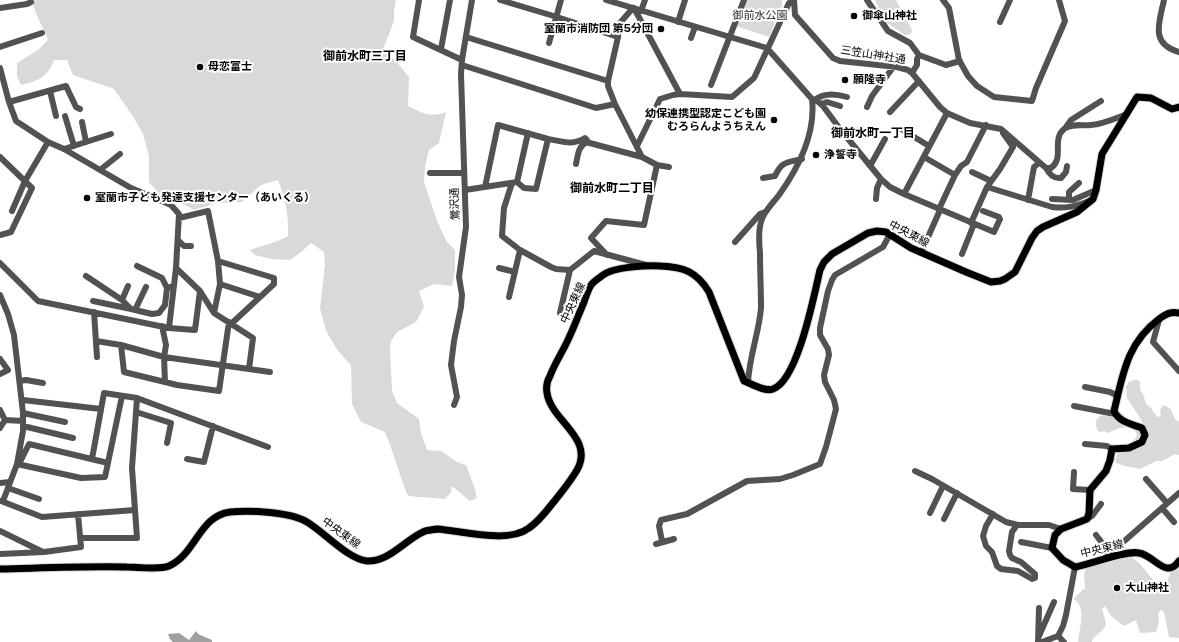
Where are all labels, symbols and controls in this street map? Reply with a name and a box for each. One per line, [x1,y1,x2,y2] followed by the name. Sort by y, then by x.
[733,9,787,23] park label: 御前水公園
[862,9,917,23] place label: 御傘山神社
[849,11,859,21] marker: 御傘山神社
[544,22,653,36] place label: 室蘭市消防団 第5分団
[656,24,666,34] marker: 室蘭市消防団 第5分団
[839,43,907,67] street label: 三笠山神社通
[323,49,407,63] district label: 御前水町三丁目
[208,60,252,74] place label: 母恋富士
[195,62,205,72] marker: 母恋富士
[853,73,886,87] place label: 願隆寺
[840,75,850,85] marker: 願隆寺
[645,107,766,133] place label: 幼保連携型認定こども園 むろらんようちえん
[769,115,779,125] marker: 幼保連携型認定こども園 むろらんようちえん
[831,126,915,140] district label: 御前水町一丁目
[824,148,857,162] place label: 浄誓寺
[811,150,821,160] marker: 浄誓寺
[570,181,654,195] district label: 御前水町二丁目
[448,187,462,221] street label: 鶯沢通
[95,191,315,205] place label: 室蘭市子ども発達支援センター（あいくる）
[82,193,92,203] marker: 室蘭市子ども発達支援センター（あいくる）
[886,218,932,250] street label: 中央東線
[558,280,588,326] street label: 中央東線
[319,515,363,551] street label: 中央東線
[1079,537,1125,561] street label: 中央東線
[1125,581,1169,595] place label: 大山神社
[1112,583,1122,593] marker: 大山神社

